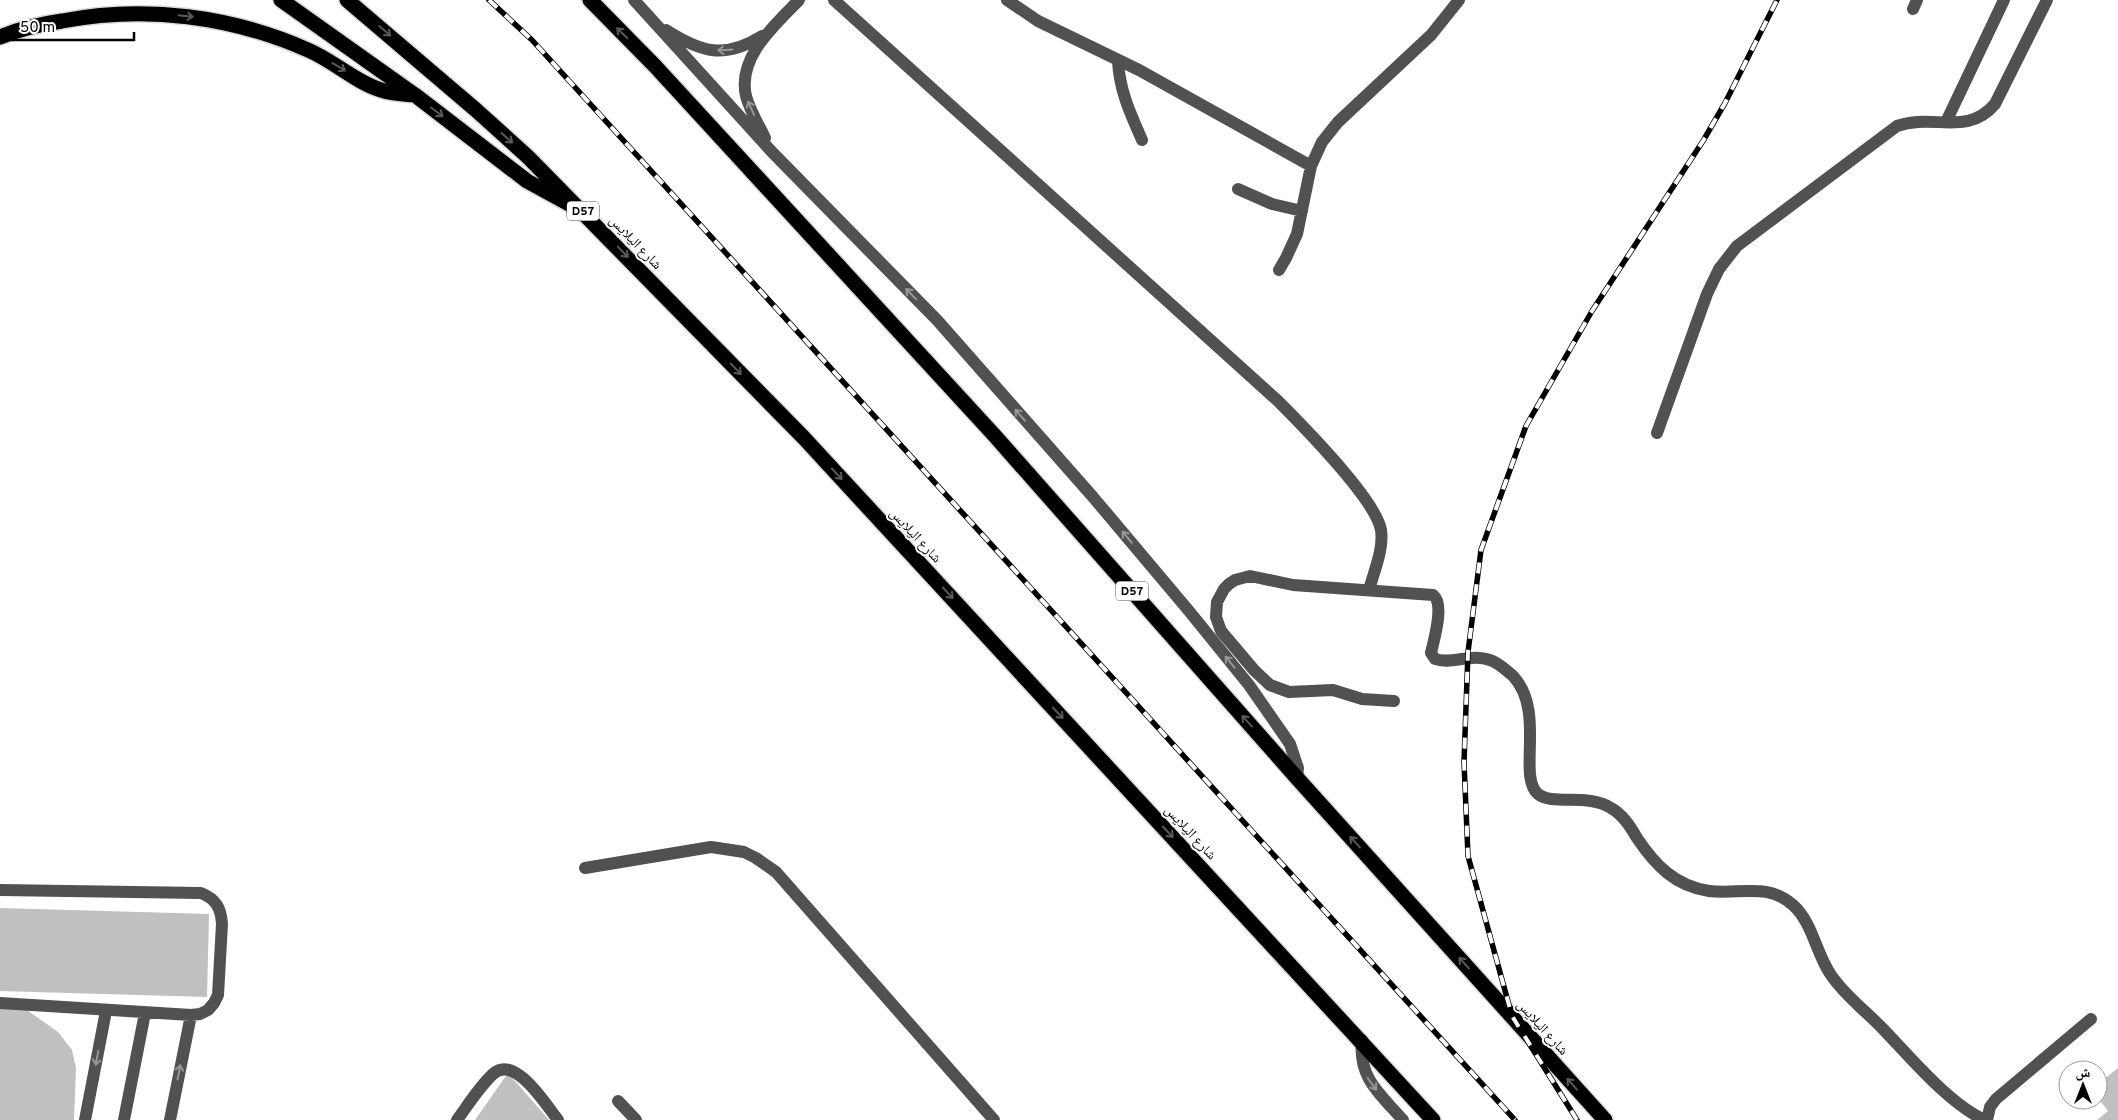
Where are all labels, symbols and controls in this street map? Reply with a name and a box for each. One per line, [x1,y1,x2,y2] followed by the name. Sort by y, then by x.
[12,10,135,42] scale bar
[177,11,193,21] one-way arrow
[20,19,55,38] text: 50 m
[378,25,391,36] one-way arrow
[616,27,628,39] one-way arrow
[717,45,733,55] one-way arrow
[331,63,345,73] one-way arrow
[745,101,755,116] one-way arrow
[430,107,444,117] one-way arrow
[501,132,514,144] one-way arrow
[567,202,599,220] road number: D57
[605,212,665,274] street label: شارع اليلايس
[617,246,629,259] one-way arrow
[905,288,917,300] one-way arrow
[730,362,742,375] one-way arrow
[1014,408,1026,421] one-way arrow
[831,468,843,481] one-way arrow
[885,505,945,567] street label: شارع اليلايس
[1121,531,1132,544] one-way arrow
[1116,582,1148,600] road number: D57
[942,587,954,600] one-way arrow
[1225,656,1236,669] one-way arrow
[1052,706,1064,719] one-way arrow
[1241,714,1253,727] one-way arrow
[1160,802,1220,864] street label: شارع اليلايس
[1163,825,1174,838] one-way arrow
[1349,835,1361,848] one-way arrow
[1458,956,1470,969] one-way arrow
[1513,997,1571,1059] street label: شارع اليلايس
[92,1050,101,1066] one-way arrow
[2058,1060,2108,1110] north arrow
[175,1065,185,1081] one-way arrow
[2076,1065,2091,1082] text: ش
[1566,1077,1578,1090] one-way arrow
[1366,1078,1377,1091] one-way arrow

